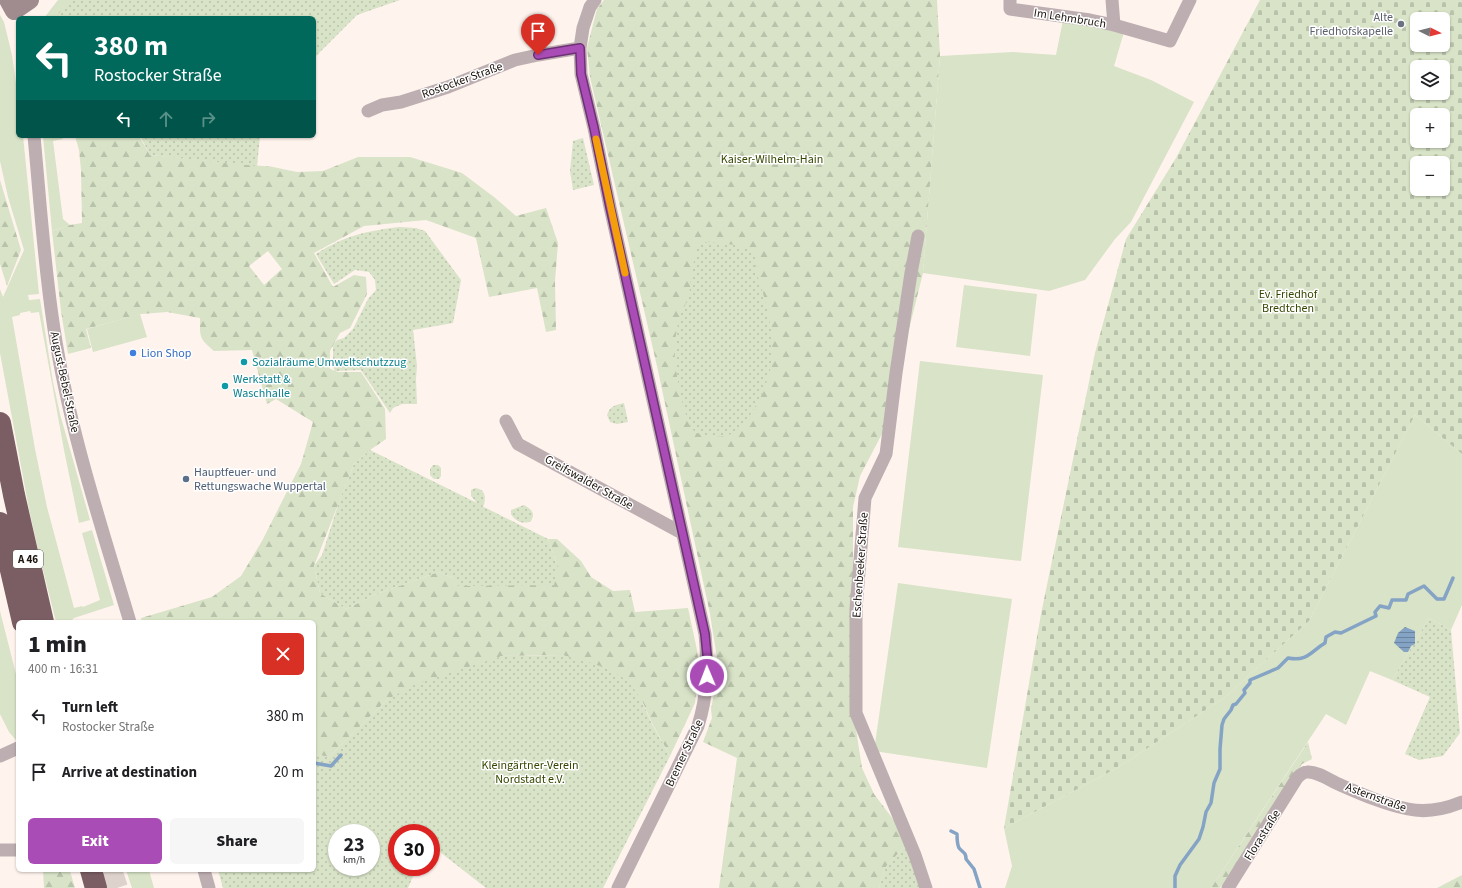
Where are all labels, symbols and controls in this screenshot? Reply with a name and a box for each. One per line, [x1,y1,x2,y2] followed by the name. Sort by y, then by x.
[1033,4,1107,33] street label: Im Lehmbruch
[1310,9,1393,40] place label: Alte Friedhofskapelle
[1410,12,1450,52] north arrow
[1410,12,1450,196] map controls
[521,14,555,55] pin
[1396,19,1406,29] marker: Alte Friedhofskapelle
[527,20,549,42] icon: arrive
[94,26,168,66] text: 380 m
[28,32,80,84] icon: left
[419,58,505,103] street label: Rostocker Straße
[1410,60,1450,100] button: layers
[94,63,222,88] text: Rostocker Straße
[113,108,135,130] icon: left
[155,108,177,130] icon: ahead
[197,108,219,130] icon: right
[1410,108,1450,148] button: +
[721,151,823,168] park label: Kaiser-Wilhelm-Hain
[1410,156,1450,196] button: −
[1259,286,1318,317] park label: Ev. Friedhof Bredtchen
[45,330,84,434] street label: August-Bebel-Straße
[141,345,192,362] place label: Lion Shop
[128,348,138,358] marker: Lion Shop
[252,354,406,371] place label: Sozialräume Umweltschutzzug
[239,357,249,367] marker: Sozialräume Umweltschutzzug
[233,371,291,402] place label: Werkstatt & Waschhalle
[220,381,230,391] marker: Werkstatt & Waschhalle
[542,451,636,514] street label: Greifswalder Straße
[194,464,326,495] place label: Hauptfeuer- und Rettungswache Wuppertal
[181,474,191,484] marker: Hauptfeuer- und Rettungswache Wuppertal
[848,512,873,618] street label: Eschenbeeker Straße
[13,550,43,568] road number: A 46
[28,627,87,662] text: 1 min
[262,633,304,675] button: close
[686,655,728,697] position arrow
[28,660,98,678] text: 400 m · 16:31
[62,697,118,718] text: Turn left
[28,705,50,727] icon: left
[266,706,304,727] text: 380 m
[661,717,707,790] street label: Bremer Straße
[62,718,154,736] text: Rostocker Straße
[482,757,578,788] park label: Kleingärtner-Verein Nordstadt e.V.
[28,761,50,783] icon: arrive
[62,762,197,783] text: Arrive at destination
[274,762,304,783] text: 20 m
[1343,779,1409,816] street label: Asternstraße
[1240,807,1285,864] street label: Florastraße
[28,818,162,864] button: Exit
[170,818,304,864] button: Share
[388,824,440,876] speed limit sign: 30
[343,831,365,859] text: 23
[343,853,365,867] text: km/h

